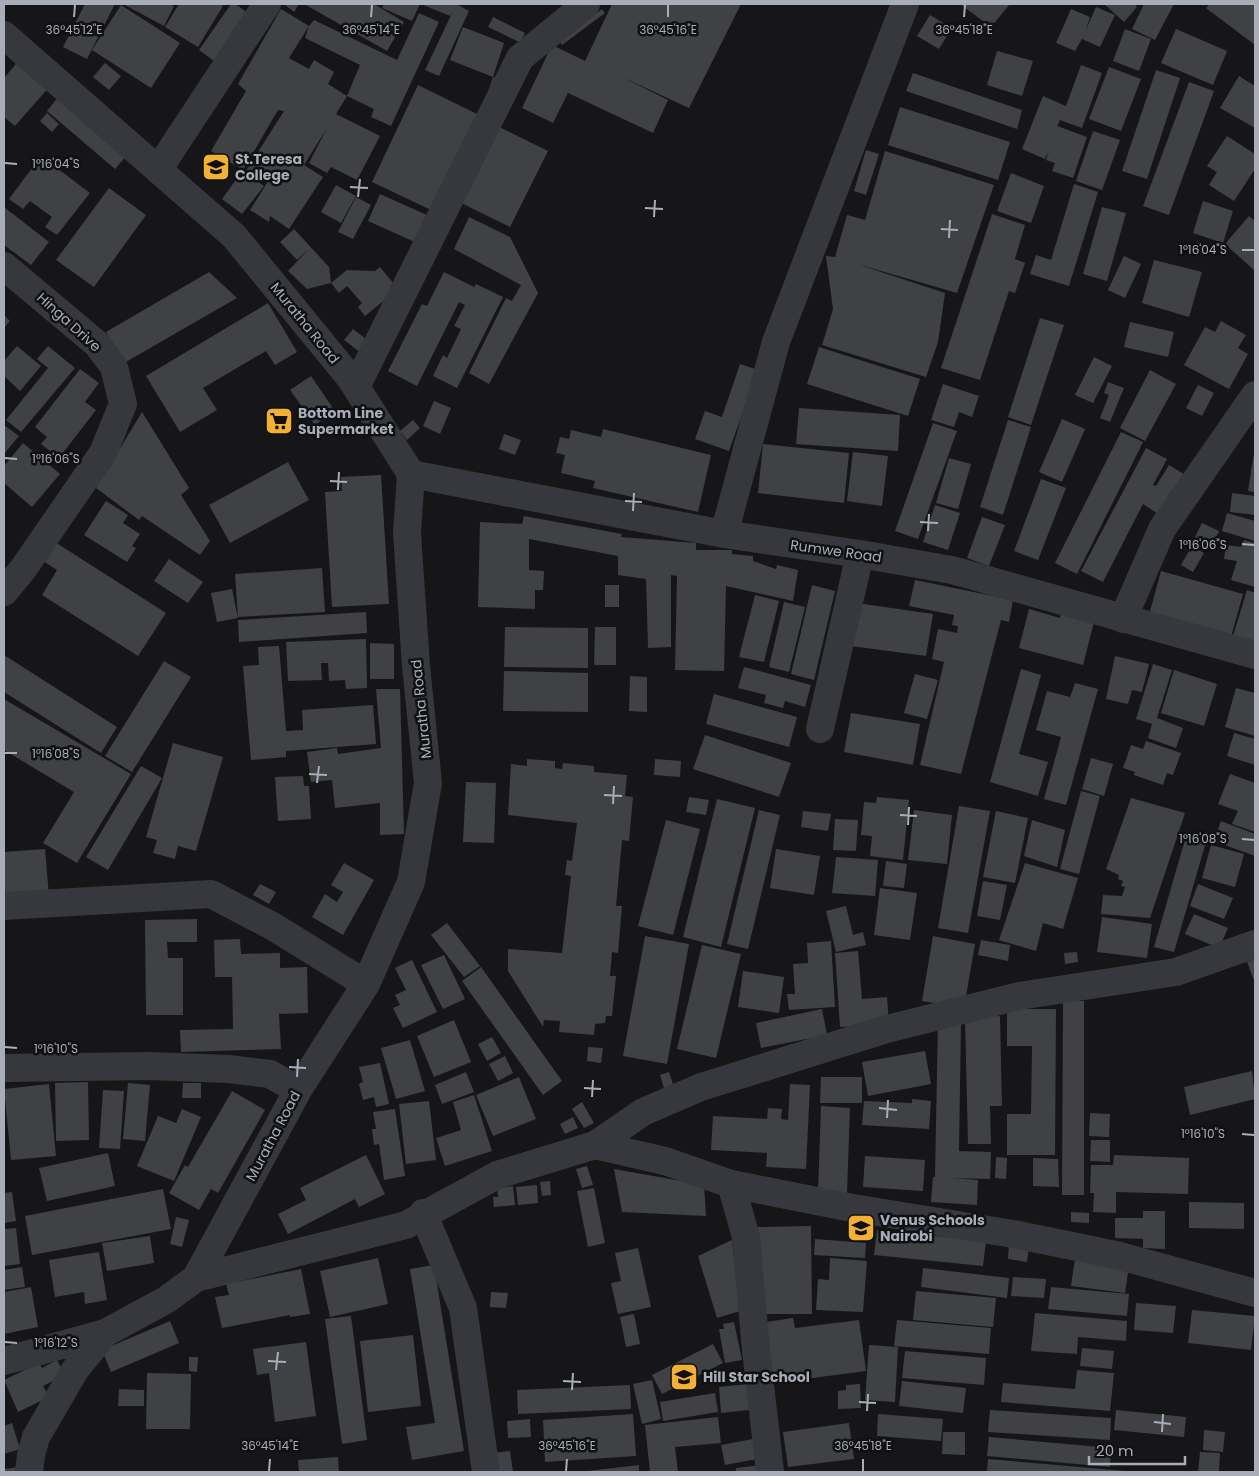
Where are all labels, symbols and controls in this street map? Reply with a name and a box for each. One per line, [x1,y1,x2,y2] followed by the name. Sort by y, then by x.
[45,21,103,38] text: 36°45'12"E
[342,21,400,38] text: 36°45'14"E
[639,21,697,38] text: 36°45'16"E
[935,21,993,38] text: 36°45'18"E
[235,149,302,185] place label: St.Teresa College
[201,152,231,182] school or university icon: St.Teresa College
[32,155,80,172] text: 1°16'04"S
[1179,241,1227,258] text: 1°16'04"S
[266,278,344,368] street label: Muratha Road
[33,288,106,356] street label: Hinga Drive
[298,403,394,439] place label: Bottom Line Supermarket
[264,406,294,436] supermarket icon: Bottom Line Supermarket
[32,450,80,467] text: 1°16'06"S
[789,535,883,567] street label: Rumwe Road
[1179,536,1227,553] text: 1°16'06"S
[406,659,436,759] street label: Muratha Road
[32,745,80,762] text: 1°16'08"S
[1179,830,1227,847] text: 1°16'08"S
[34,1040,78,1057] text: 1°16'10"S
[241,1087,305,1185] street label: Muratha Road
[1181,1125,1225,1142] text: 1°16'10"S
[880,1210,985,1246] place label: Venus Schools Nairobi
[846,1213,876,1243] school or university icon: Venus Schools Nairobi
[34,1334,78,1351] text: 1°16'12"S
[669,1362,699,1392] school or university icon: Hill Star School
[703,1367,810,1387] place label: Hill Star School
[1089,1434,1185,1466] scale bar
[241,1437,299,1454] text: 36°45'14"E
[538,1437,596,1454] text: 36°45'16"E
[834,1437,892,1454] text: 36°45'18"E
[1096,1440,1134,1461] text: 20 m

